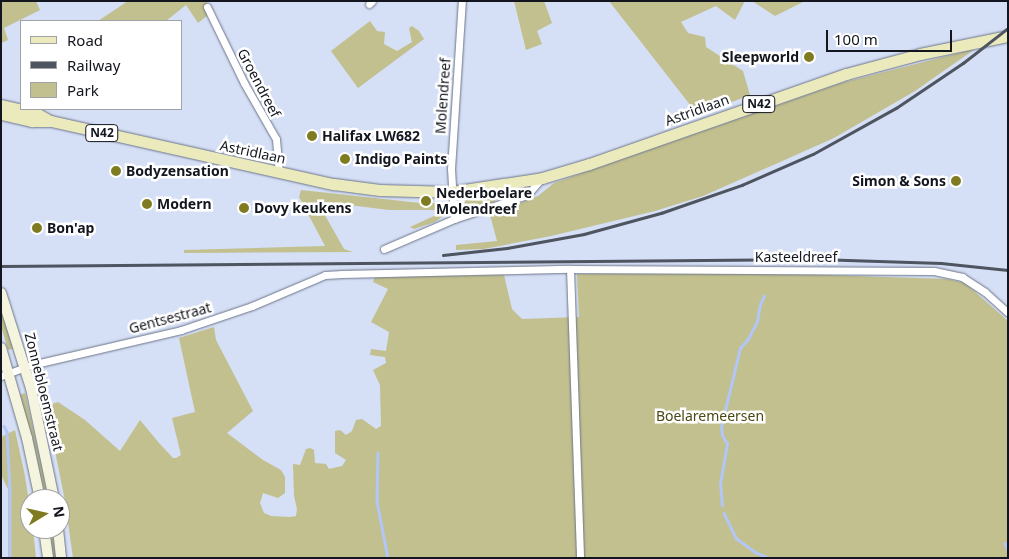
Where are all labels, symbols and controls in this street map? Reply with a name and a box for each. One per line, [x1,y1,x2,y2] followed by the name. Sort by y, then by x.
[20,20,182,110] legend
[829,20,955,52] scale bar
[834,29,878,49] text: 100 m
[67,30,103,50] text: Road
[234,46,284,120] street label: Groendreef
[722,49,799,65] place label: Sleepworld
[803,51,815,63] marker: Sleepworld
[67,55,120,75] text: Railway
[432,57,454,135] street label: Molendreef
[67,80,99,100] text: Park
[663,91,731,129] street label: Astridlaan
[742,95,776,114] road number: N42
[84,124,120,142] road number: N42
[322,128,420,144] place label: Halifax LW682
[306,130,318,142] marker: Halifax LW682
[219,137,287,167] street label: Astridlaan
[355,151,447,167] place label: Indigo Paints
[339,153,351,165] marker: Indigo Paints
[126,163,229,179] place label: Bodyzensation
[110,165,122,177] marker: Bodyzensation
[852,173,946,189] place label: Simon & Sons
[950,175,962,187] marker: Simon & Sons
[436,185,532,218] place label: Nederboelare Molendreef
[420,195,432,207] marker: Nederboelare Molendreef
[157,196,212,212] place label: Modern
[141,198,153,210] marker: Modern
[254,200,352,216] place label: Dovy keukens
[238,202,250,214] marker: Dovy keukens
[47,220,94,236] place label: Bon'ap
[31,222,43,234] marker: Bon'ap
[755,249,837,265] street label: Kasteeldreef
[127,299,213,337] street label: Gentsestraat
[21,331,67,453] street label: Zonnebloemstraat
[656,408,764,424] park label: Boelaremeersen
[20,489,70,539] north arrow
[49,505,70,519] text: N

